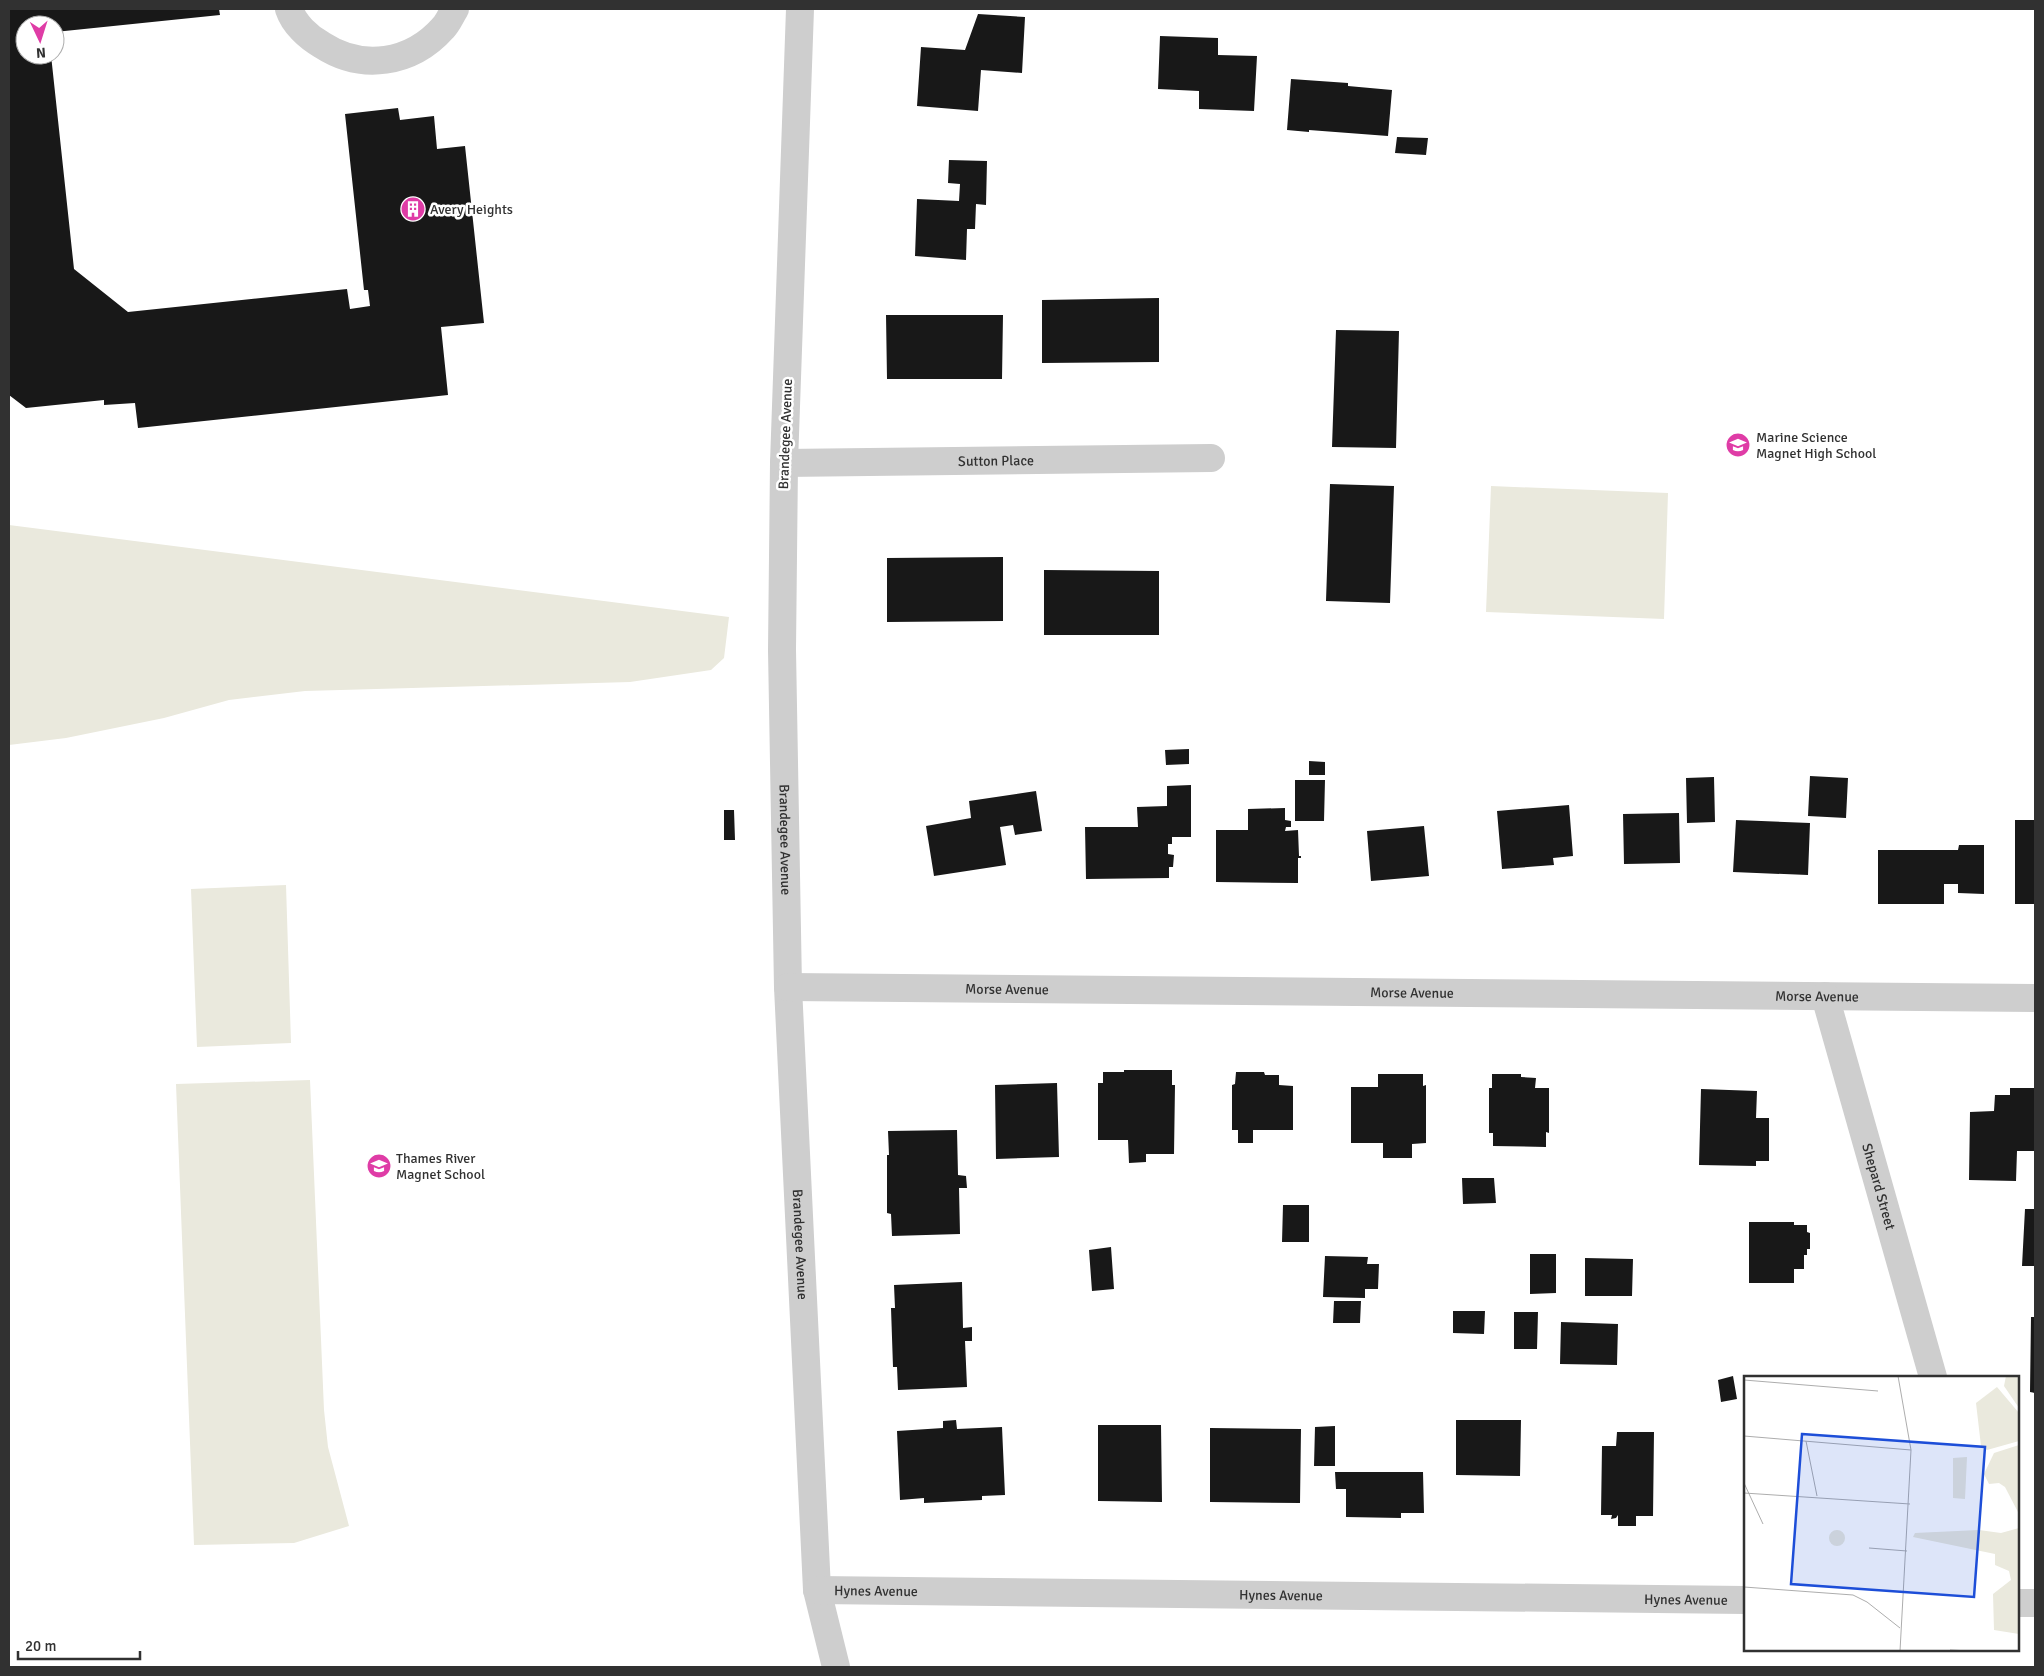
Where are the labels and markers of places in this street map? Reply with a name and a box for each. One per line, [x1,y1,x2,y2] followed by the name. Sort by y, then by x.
[400,196,426,222] building icon: Avery Heights
[430,201,513,218] place label: Avery Heights
[1756,429,1876,462] place label: Marine Science Magnet High School
[1725,432,1751,458] school or university icon: Marine Science Magnet High School
[396,1150,485,1183] place label: Thames River Magnet School
[366,1153,392,1179] school or university icon: Thames River Magnet School

